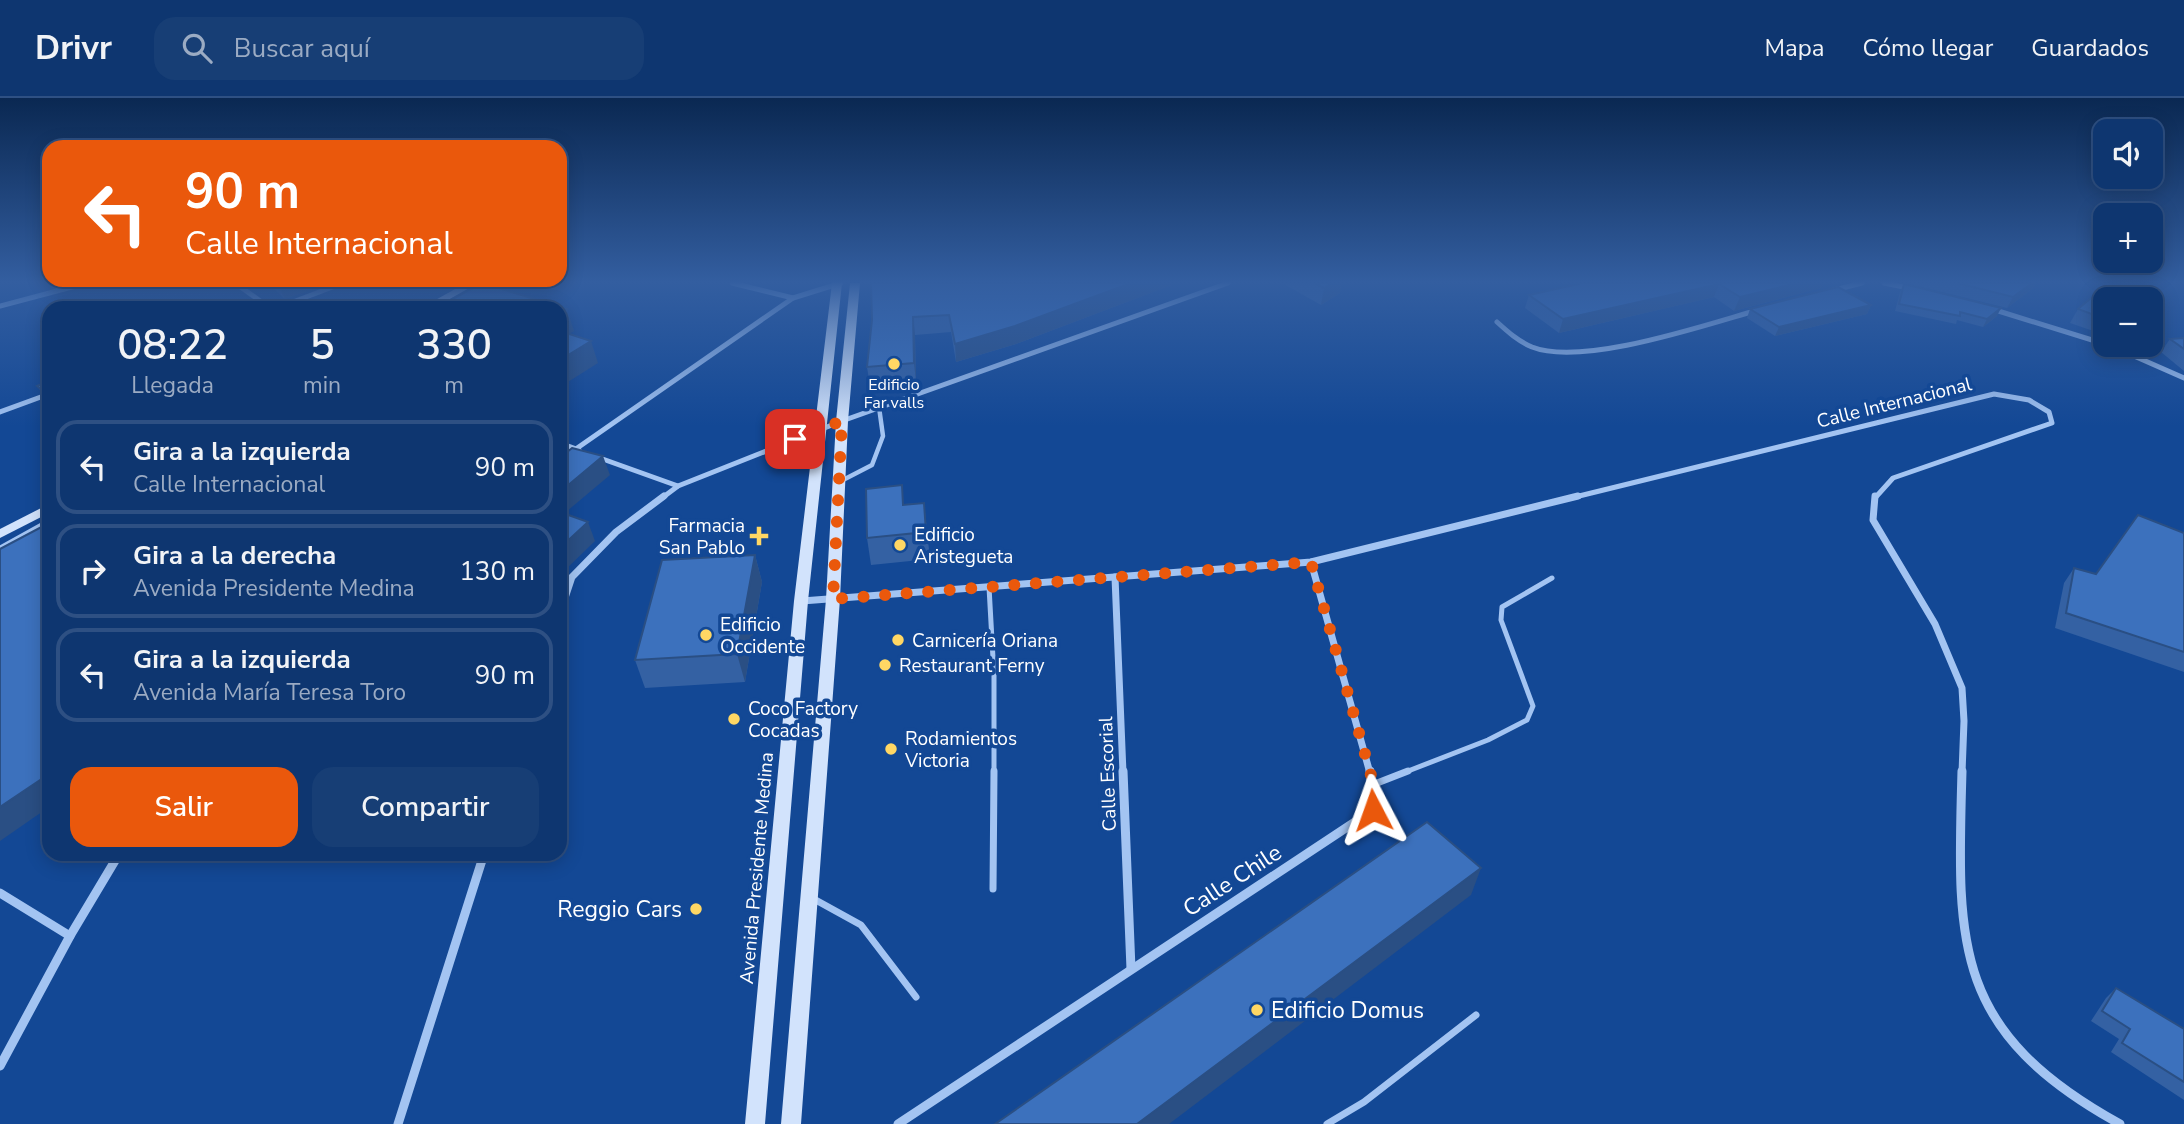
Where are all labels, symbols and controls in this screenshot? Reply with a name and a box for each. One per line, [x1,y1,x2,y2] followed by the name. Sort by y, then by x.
[154,17,644,80] search box
[35,26,112,71] text: Drivr
[178,29,216,67] icon: search
[234,31,370,66] text: Buscar aquí
[1764,32,1824,64] text: Mapa
[1862,32,1993,64] text: Cómo llegar
[2031,32,2149,64] text: Guardados
[2093,119,2163,357] map controls
[2093,119,2163,189] button: sound
[185,158,300,225] text: 90 m
[70,168,161,259] icon: left
[2093,203,2163,273] button: +
[185,222,453,265] text: Calle Internacional
[2093,287,2163,357] button: −
[117,317,228,374] text: 08:22
[309,317,335,374] text: 5
[416,317,492,374] text: 330
[886,356,902,372] marker: Edificio Far valls
[131,370,214,401] text: Llegada
[303,370,341,401] text: min
[444,370,464,401] text: m
[1814,371,1975,435] street label: Calle Internacional
[864,374,924,414] place label: Edificio Far valls
[765,409,825,469] pin
[776,420,814,458] icon: arrive
[133,434,351,469] text: Gira a la izquierda
[74,448,112,486] icon: left
[475,450,535,485] text: 90 m
[133,469,325,500] text: Calle Internacional
[659,513,745,561] place label: Farmacia San Pablo
[914,522,1013,570] place label: Edificio Aristegueta
[751,528,767,544] marker: Farmacia San Pablo
[892,537,908,553] marker: Edificio Aristegueta
[133,538,336,573] text: Gira a la derecha
[74,552,112,590] icon: right
[459,554,535,589] text: 130 m
[133,573,415,604] text: Avenida Presidente Medina
[720,612,805,660] place label: Edificio Occidente
[698,627,714,643] marker: Edificio Occidente
[912,628,1058,654] place label: Carnicería Oriana
[890,632,906,648] marker: Carnicería Oriana
[133,642,351,677] text: Gira a la izquierda
[899,653,1045,679] place label: Restaurant Ferny
[74,656,112,694] icon: left
[877,657,893,673] marker: Restaurant Ferny
[475,658,535,693] text: 90 m
[133,677,406,708] text: Avenida María Teresa Toro
[748,696,858,744] place label: Coco Factory Cocadas
[726,711,742,727] marker: Coco Factory Cocadas
[1093,716,1123,832] street label: Calle Escorial
[904,726,1017,774] place label: Rodamientos Victoria
[883,741,899,757] marker: Rodamientos Victoria
[734,751,780,985] street label: Avenida Presidente Medina
[70,767,298,847] button: Salir
[312,767,539,847] button: Compartir
[1336,773,1410,847] position arrow
[1177,837,1288,924] street label: Calle Chile
[557,894,682,925] place label: Reggio Cars
[688,901,704,917] marker: Reggio Cars
[1271,995,1424,1026] place label: Edificio Domus
[1249,1002,1265,1018] marker: Edificio Domus

